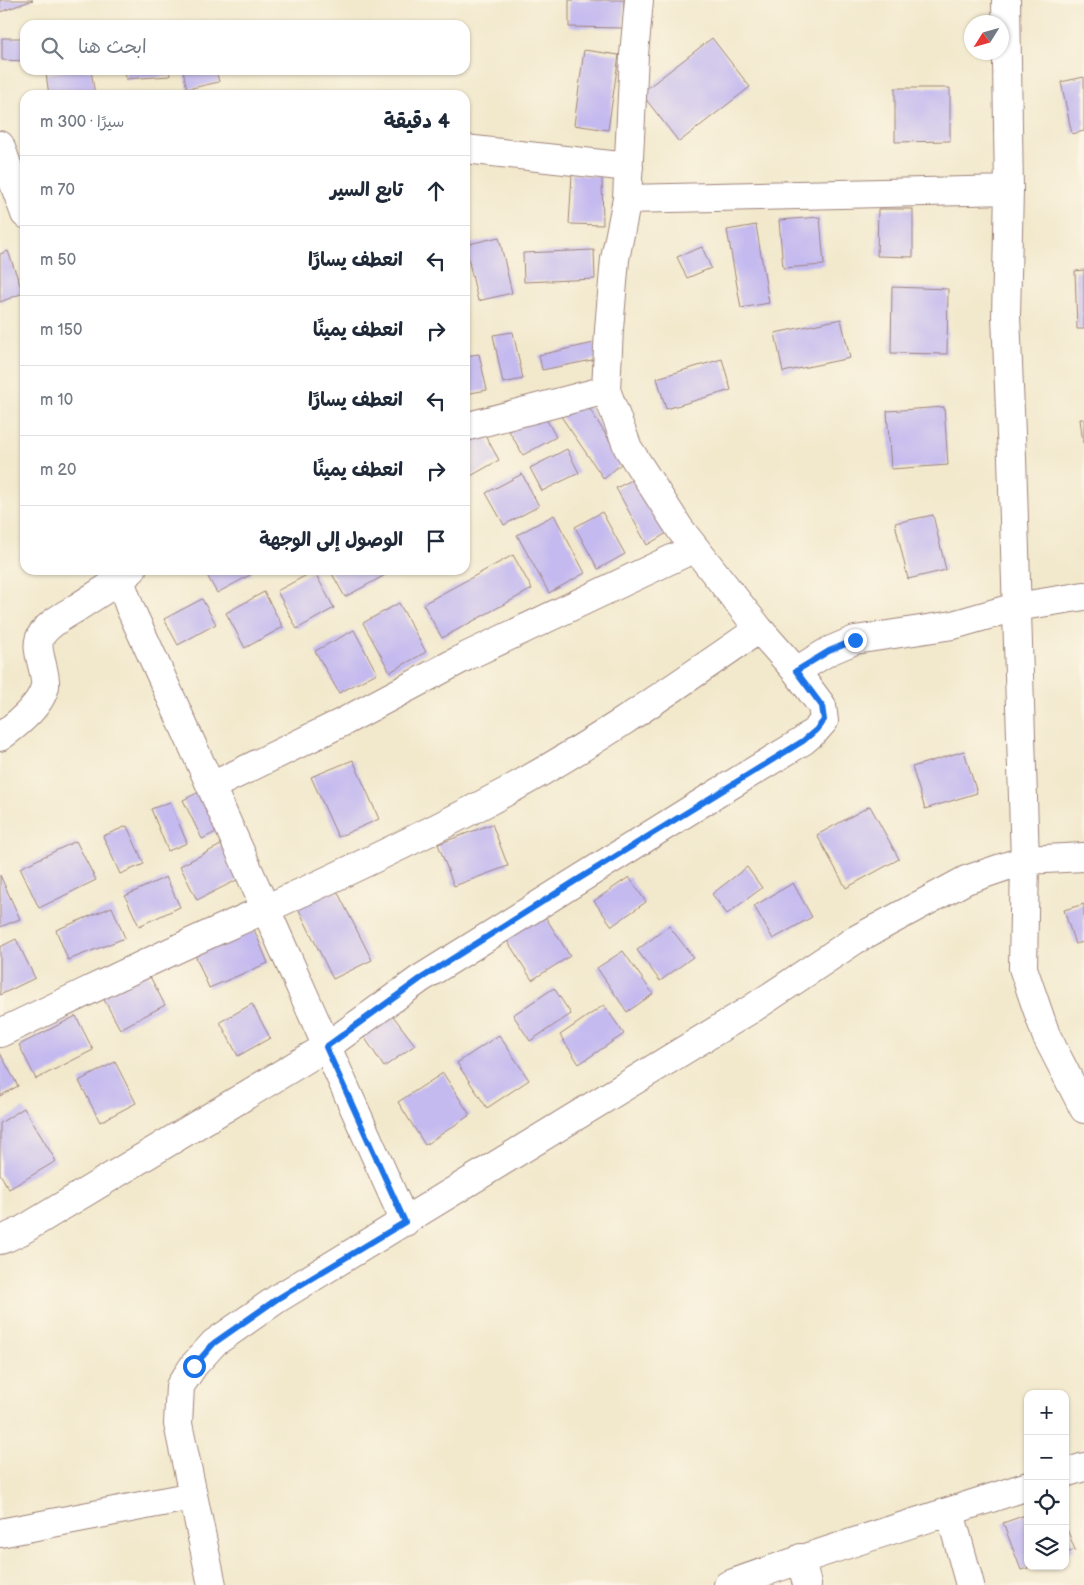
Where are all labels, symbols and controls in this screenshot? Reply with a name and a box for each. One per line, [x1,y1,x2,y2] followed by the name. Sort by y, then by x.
[964,15,1009,60] north arrow
[20,20,470,75] search box
[38,34,66,62] icon: search
[78,36,147,59] text: ابحث هنا
[384,109,450,134] text: 4 دقيقة
[40,113,125,132] text: سيرًا · 300 m
[422,177,450,205] icon: ahead
[330,179,403,202] text: تابع السير
[40,181,75,200] text: 70 m
[422,247,450,275] icon: left
[308,249,403,272] text: انعطف يسارًا
[40,251,76,270] text: 50 m
[422,317,450,345] icon: right
[313,319,403,342] text: انعطف يمينًا
[40,321,82,340] text: 150 m
[422,387,450,415] icon: left
[308,389,403,412] text: انعطف يسارًا
[40,391,73,410] text: 10 m
[422,457,450,485] icon: right
[313,459,403,482] text: انعطف يمينًا
[40,461,76,480] text: 20 m
[422,527,450,555] icon: arrive
[259,529,403,552] text: الوصول إلى الوجهة
[844,629,867,652] route end
[183,1355,206,1378] route start
[1024,1390,1069,1570] map controls
[1024,1390,1069,1435] button: +
[1024,1435,1069,1480] button: −
[1024,1480,1069,1525] button: locate
[1024,1525,1069,1570] button: layers

